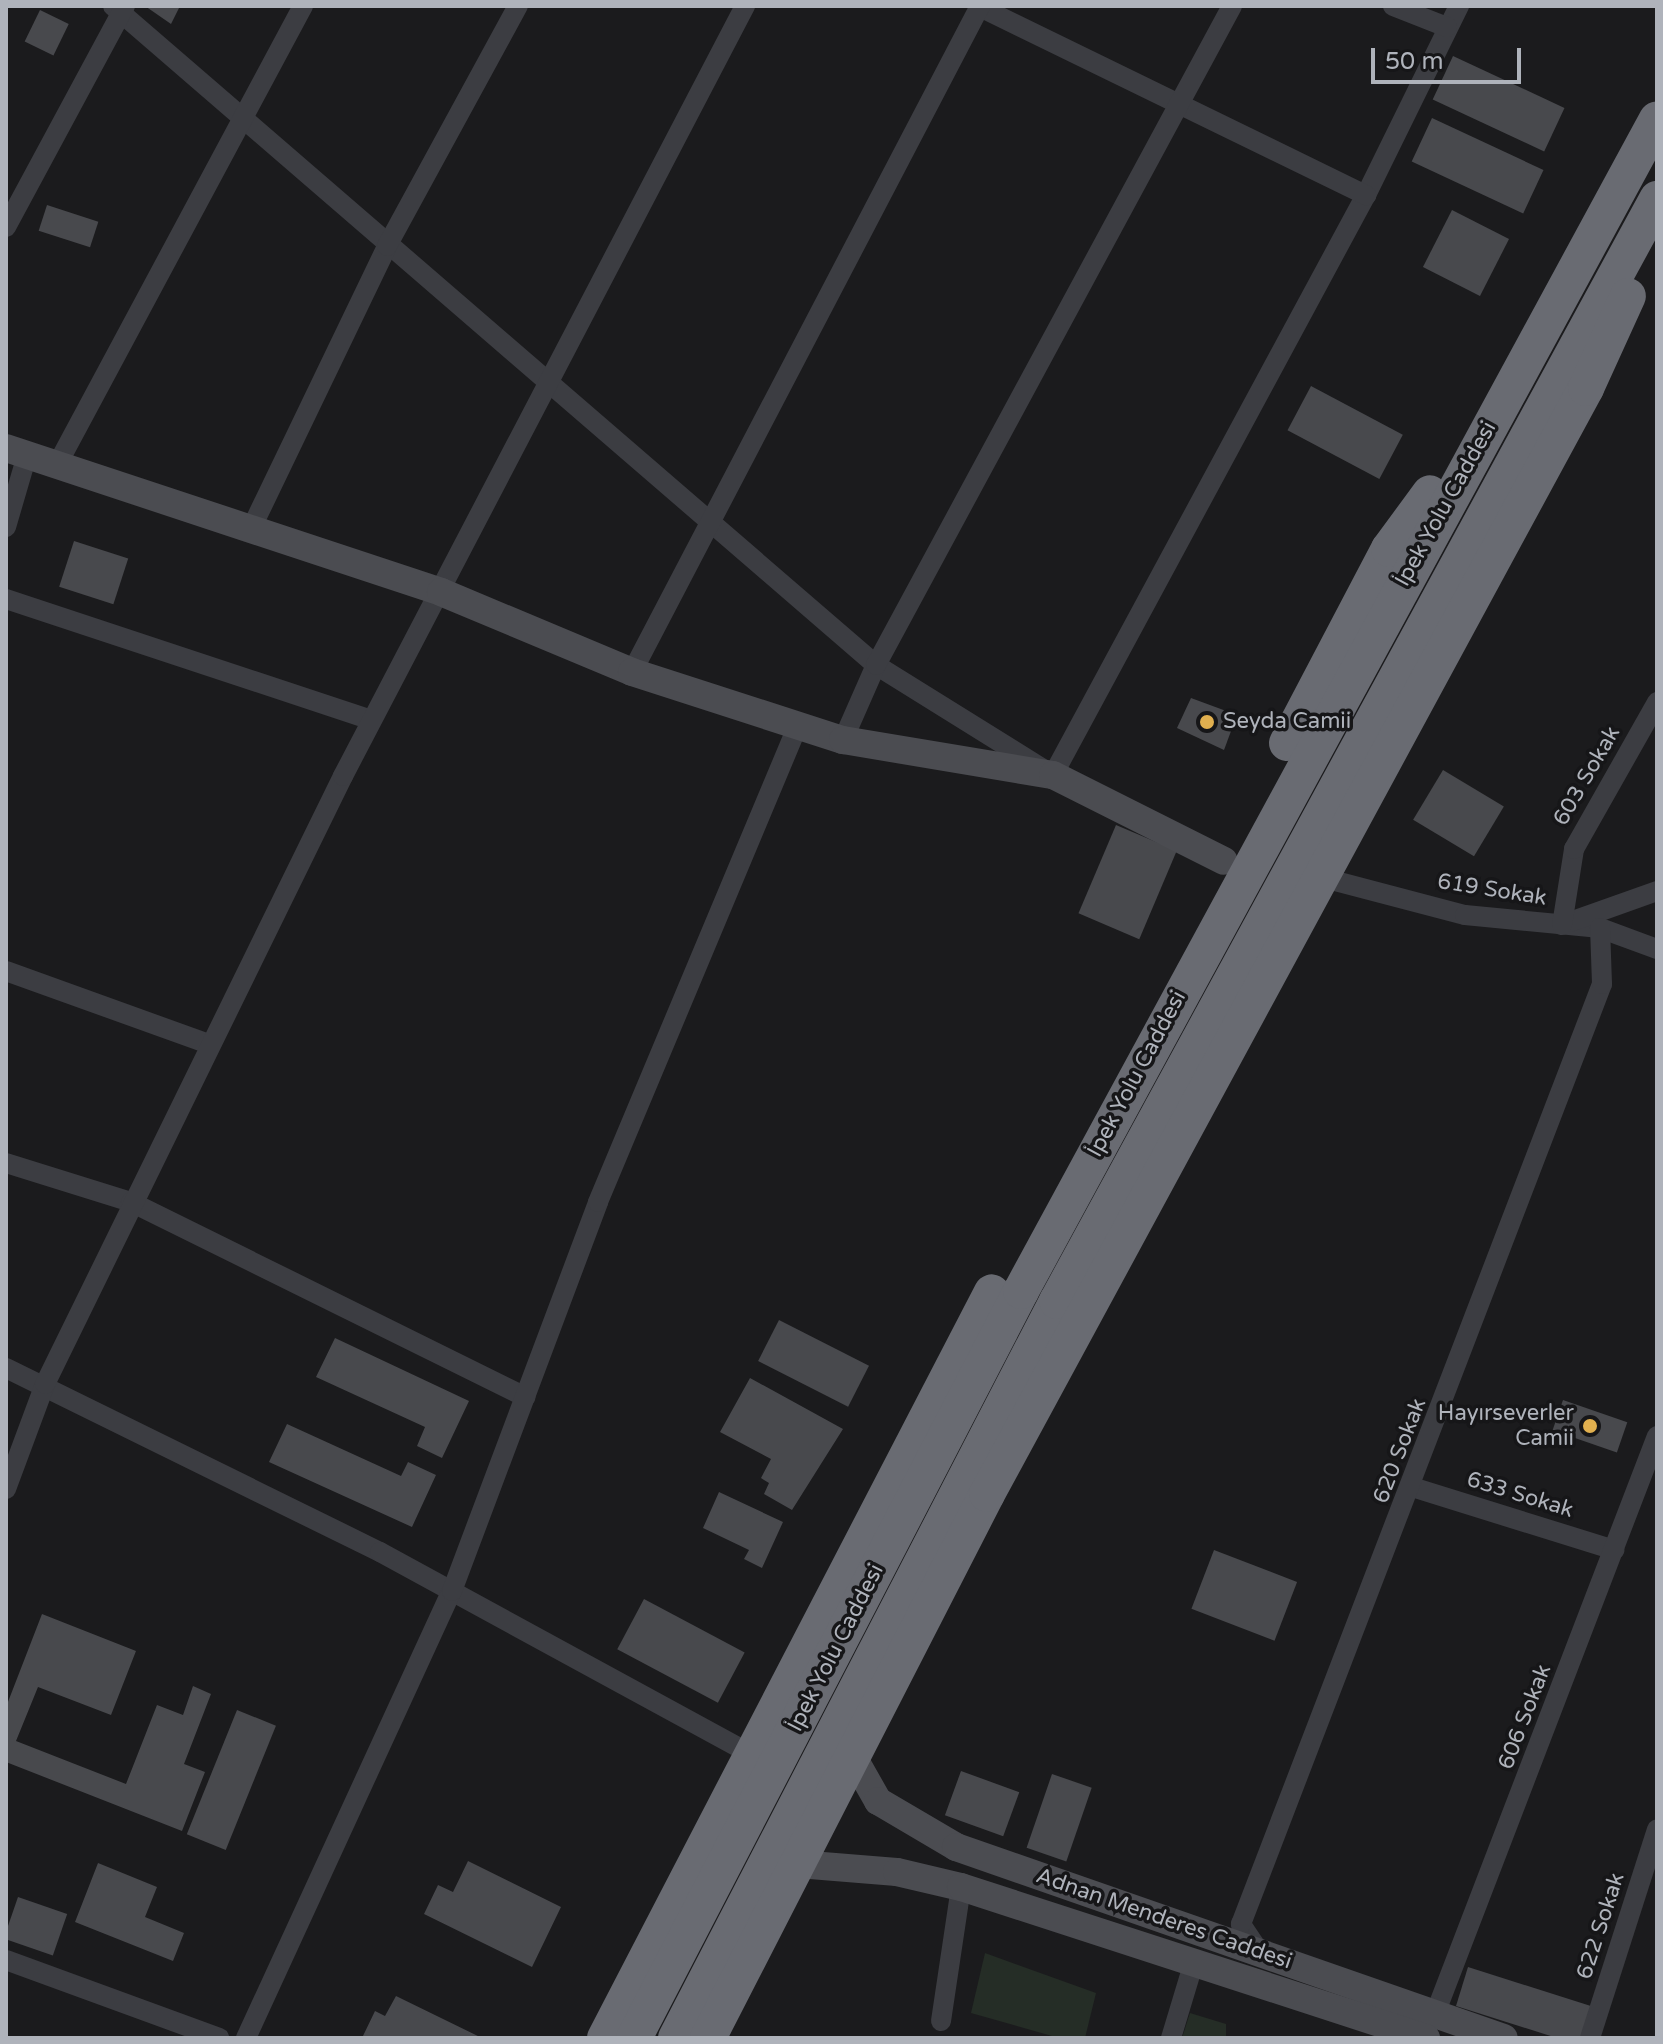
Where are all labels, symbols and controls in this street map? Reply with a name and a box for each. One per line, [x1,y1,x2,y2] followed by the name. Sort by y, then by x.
[1375,32,1525,82] scale bar
[1385,47,1443,76] text: 50 m
[1390,417,1502,591] street label: İpek Yolu Caddesi
[1223,709,1351,735] place label: Seyda Camii
[1198,713,1216,731] marker: Seyda Camii
[1548,722,1626,830] street label: 603 Sokak
[1436,868,1548,912] street label: 619 Sokak
[1082,986,1192,1162] street label: İpek Yolu Caddesi
[1368,1395,1432,1507] street label: 620 Sokak
[1438,1400,1574,1452] place label: Hayırseverler Camii
[1581,1417,1599,1435] marker: Hayırseverler Camii
[1463,1466,1577,1524] street label: 633 Sokak
[782,1560,890,1736] street label: İpek Yolu Caddesi
[1493,1661,1557,1773] street label: 606 Sokak
[1033,1863,1295,1975] street label: Adnan Menderes Caddesi
[1571,1870,1631,1982] street label: 622 Sokak

